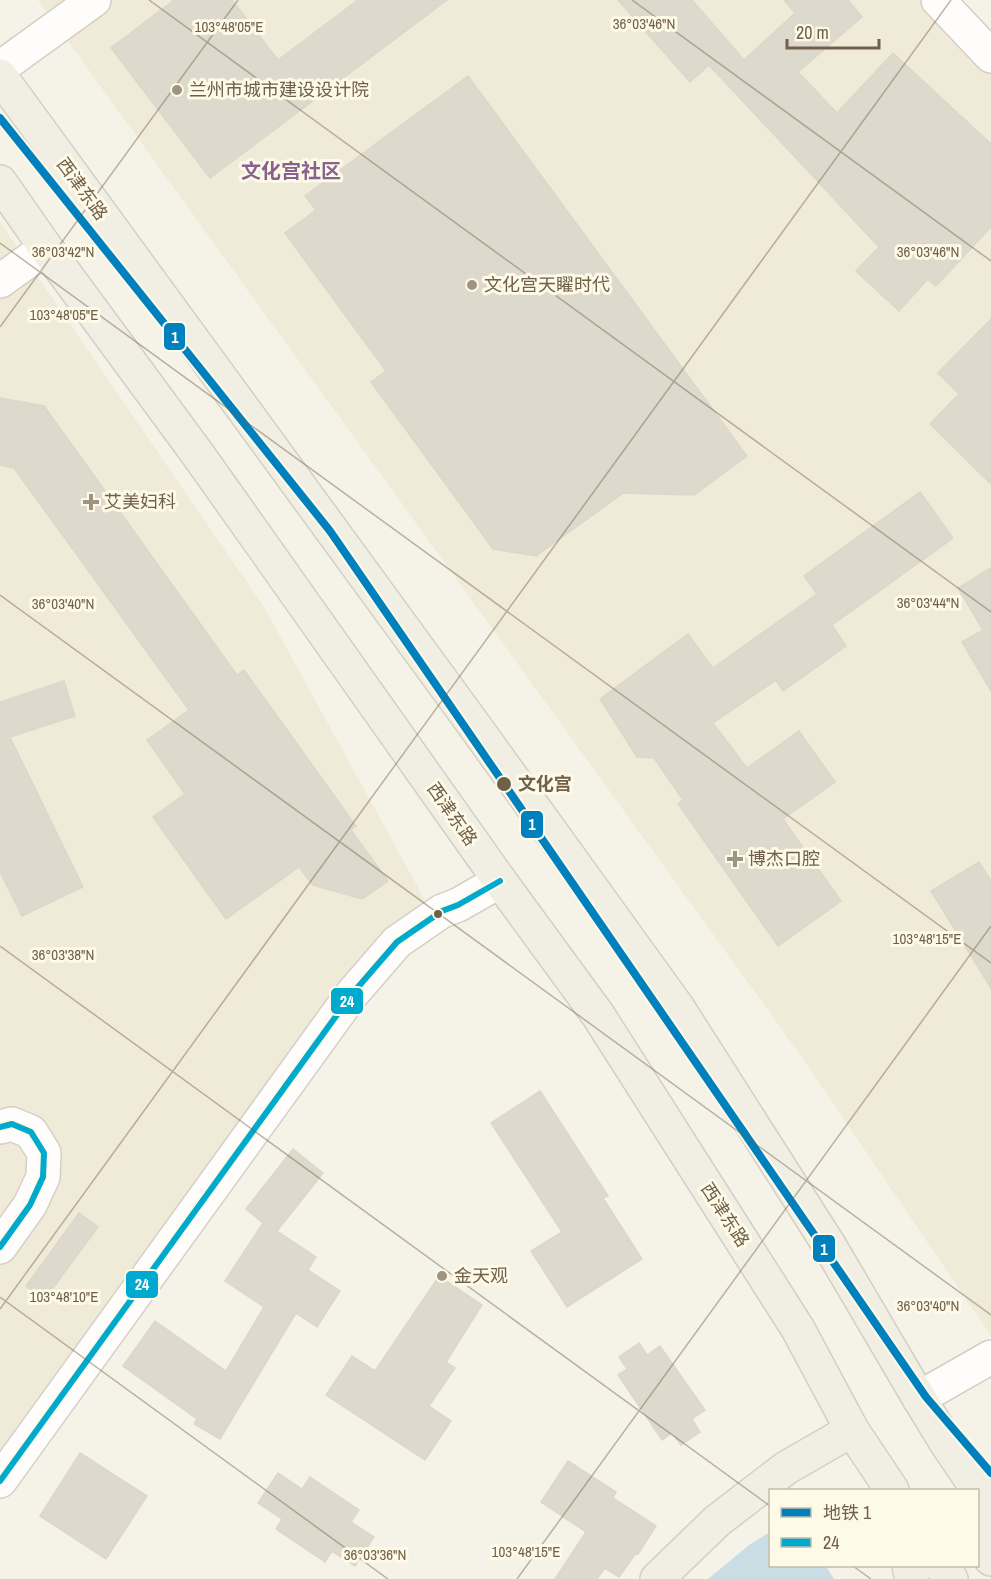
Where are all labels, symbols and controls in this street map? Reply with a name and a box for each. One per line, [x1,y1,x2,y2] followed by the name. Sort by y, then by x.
[787,12,878,50] scale bar
[613,13,675,34] text: 36°03'46"N
[195,16,263,37] text: 103°48'05"E
[796,20,829,45] text: 20 m
[189,77,369,102] place label: 兰州市城市建设设计院
[170,83,184,97] marker: 兰州市城市建设设计院
[51,152,114,225] street label: 西津东路
[241,157,341,184] district label: 文化宫社区
[32,241,94,262] text: 36°03'42"N
[897,241,959,262] text: 36°03'46"N
[484,272,610,297] place label: 文化宫天矅时代
[465,278,479,292] marker: 文化宫天矅时代
[30,304,98,325] text: 103°48'05"E
[163,322,186,351] line badge: 1
[171,326,179,348] text: 1
[104,489,176,514] place label: 艾美妇科
[82,493,100,511] marker: 艾美妇科
[897,592,959,613] text: 36°03'44"N
[32,593,94,614] text: 36°03'40"N
[518,771,572,796] place label: 文化宫
[495,775,513,793] marker: 文化宫
[422,777,483,850] street label: 西津东路
[520,810,544,839] line badge: 1
[528,813,536,835] text: 1
[748,846,820,871] place label: 博杰口腔
[726,850,744,868] marker: 博杰口腔
[432,908,444,920] unlabelled marker
[893,928,961,949] text: 103°48'15"E
[32,944,94,965] text: 36°03'38"N
[330,987,364,1015] line badge: 24
[340,990,355,1012] text: 24
[695,1178,756,1252] street label: 西津东路
[812,1234,836,1263] line badge: 1
[820,1238,828,1260] text: 1
[454,1263,508,1288] place label: 金天观
[435,1269,449,1283] marker: 金天观
[125,1270,159,1299] line badge: 24
[135,1273,150,1295] text: 24
[30,1286,98,1307] text: 103°48'10"E
[897,1295,959,1316] text: 36°03'40"N
[769,1489,979,1567] legend
[823,1500,872,1525] text: 地铁 1
[823,1530,839,1555] text: 24
[492,1541,560,1562] text: 103°48'15"E
[344,1544,406,1565] text: 36°03'36"N

